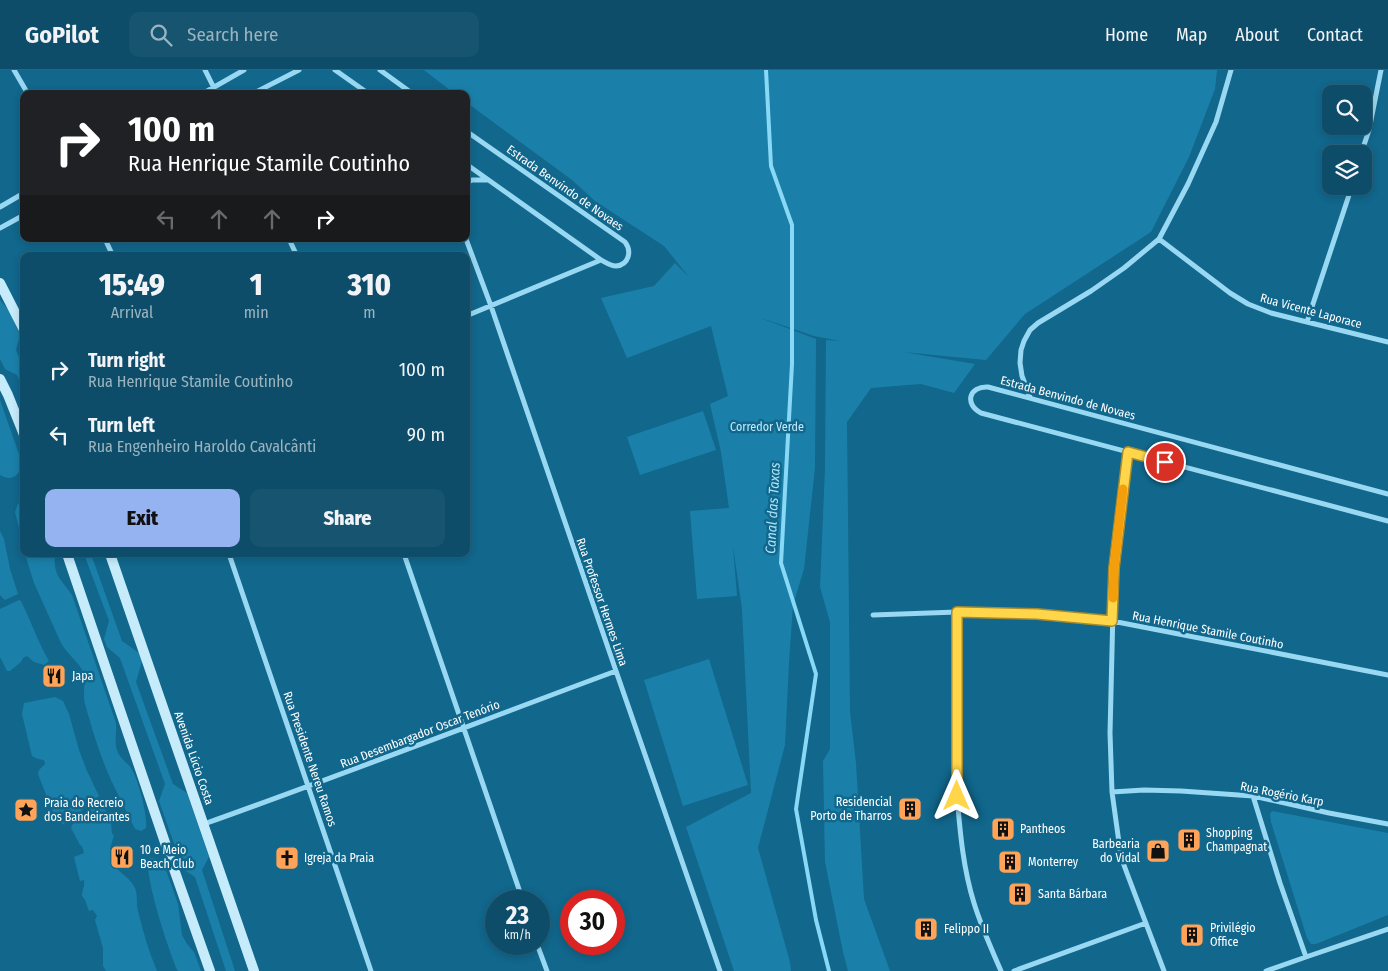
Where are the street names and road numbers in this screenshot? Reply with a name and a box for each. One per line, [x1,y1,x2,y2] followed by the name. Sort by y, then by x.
[504,142,626,234] street label: Estrada Benvindo de Novaes
[1259,291,1363,331] street label: Rua Vicente Laporace
[999,373,1137,423] street label: Estrada Benvindo de Novaes
[573,536,631,668] street label: Rua Professor Hermes Lima
[1131,608,1285,652] street label: Rua Henrique Stamile Coutinho
[280,690,340,828] street label: Rua Presidente Nereu Ramos
[338,697,502,771] street label: Rua Desembargador Oscar Tenório
[171,710,217,807] street label: Avenida Lúcio Costa
[1239,779,1325,809] street label: Rua Rogério Karp

